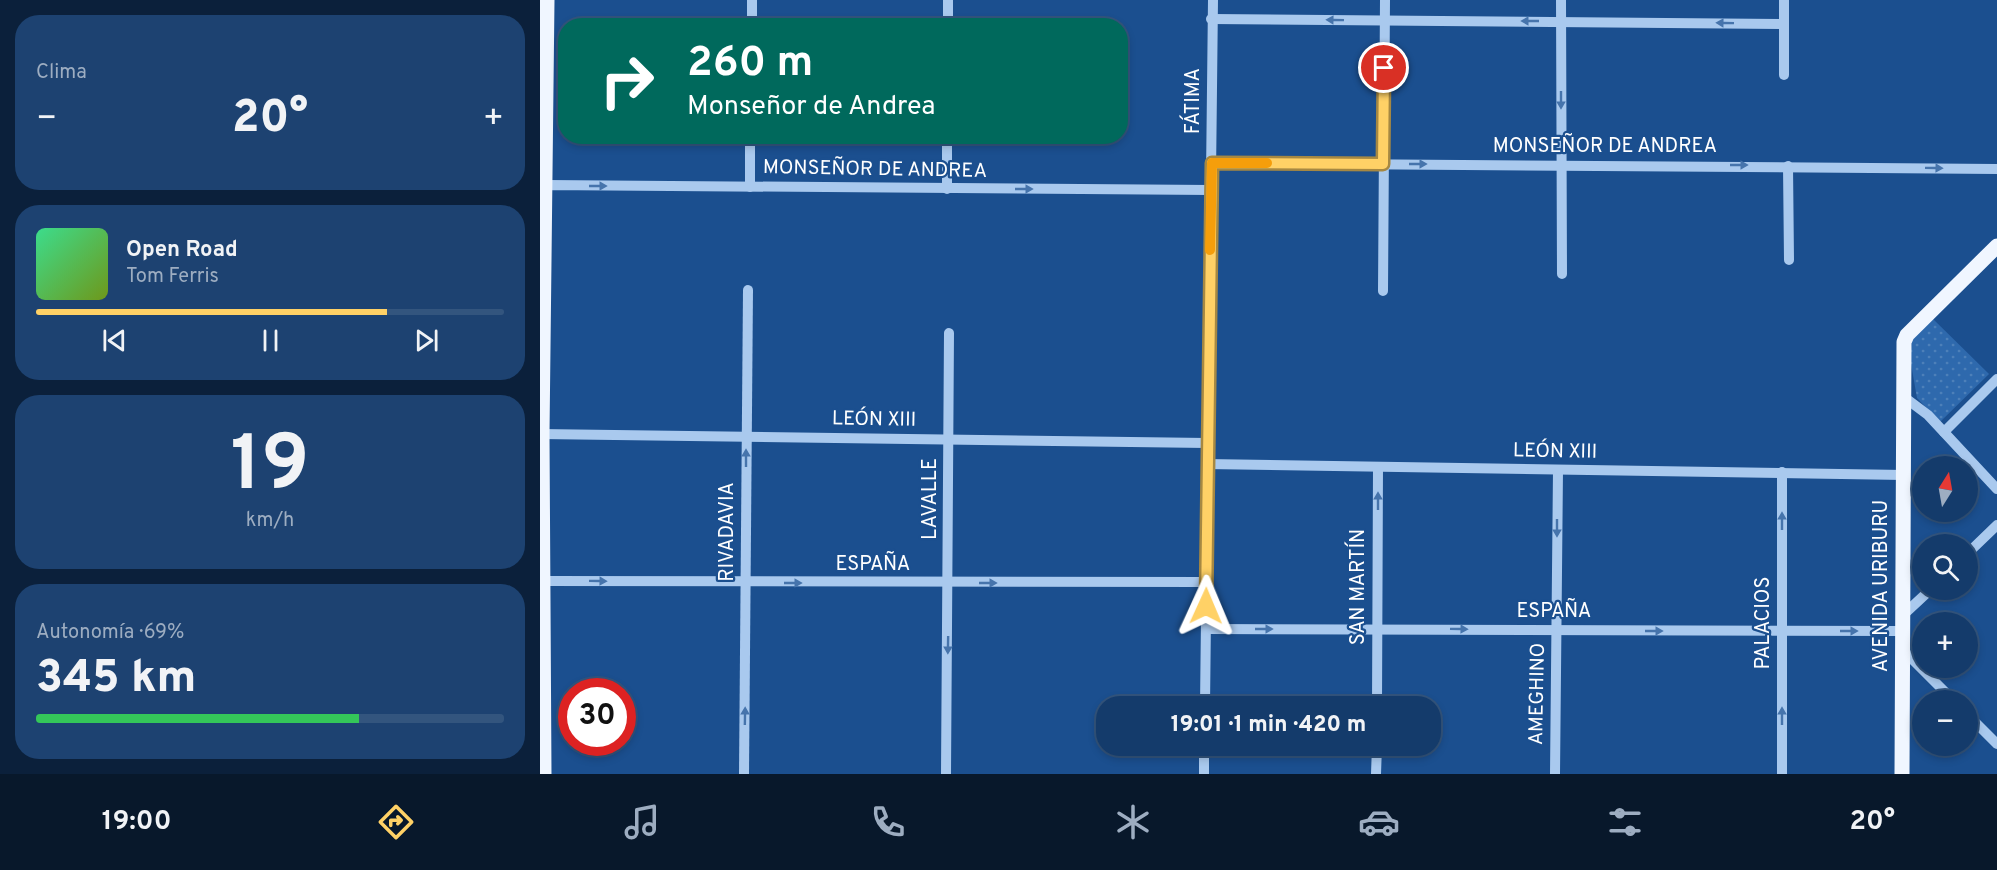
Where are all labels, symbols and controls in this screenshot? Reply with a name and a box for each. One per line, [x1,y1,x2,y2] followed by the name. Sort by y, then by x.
[1326,15,1345,25] one-way arrow
[1521,16,1540,26] one-way arrow
[1716,18,1735,28] one-way arrow
[687,38,813,91] text: 260 m
[588,42,666,120] icon: right
[1358,42,1409,93] pin
[1367,51,1400,84] icon: arrive
[36,60,87,86] text: Clima
[1179,68,1207,134] street label: FÁTIMA
[687,90,936,124] text: Monseñor de Andrea
[232,91,308,148] text: 20°
[1556,91,1566,110] one-way arrow
[36,99,57,141] text: −
[483,99,504,141] text: +
[1493,133,1717,160] street label: MONSEÑOR DE ANDREA
[763,154,987,185] street label: MONSEÑOR DE ANDREA
[1408,159,1427,169] one-way arrow
[1729,160,1748,170] one-way arrow
[1924,163,1943,172] one-way arrow
[588,181,607,191] one-way arrow
[1014,184,1033,194] one-way arrow
[126,237,238,264] text: Open Road
[126,264,219,290] text: Tom Ferris
[98,324,131,357] icon: previous
[254,324,287,357] icon: pause
[410,324,443,357] icon: next
[832,404,916,434] street label: LEÓN XIII
[230,419,310,518] text: 19
[1513,436,1597,466] street label: LEÓN XIII
[741,448,751,467] one-way arrow
[1912,456,1978,522] north arrow
[1912,456,1978,756] map controls
[918,458,944,540] street label: LAVALLE
[715,482,741,582] street label: RIVADAVIA
[1373,492,1383,511] one-way arrow
[1869,500,1895,672] street label: AVENIDA URIBURU
[246,508,294,534] text: km/h
[1777,511,1787,530] one-way arrow
[1552,519,1562,538] one-way arrow
[1344,529,1372,645] street label: SAN MARTÍN
[1912,534,1978,600] button: search
[836,551,910,578] street label: ESPAÑA
[1174,574,1238,638] position arrow
[589,576,608,586] one-way arrow
[1751,577,1777,669] street label: PALACIOS
[784,578,803,588] one-way arrow
[979,578,998,588] one-way arrow
[1517,598,1591,625] street label: ESPAÑA
[1912,612,1978,678] button: +
[36,620,184,646] text: Autonomía · 69%
[1255,624,1274,634] one-way arrow
[1450,625,1469,634] one-way arrow
[1645,626,1664,636] one-way arrow
[1840,626,1859,636] one-way arrow
[943,636,953,655] one-way arrow
[1524,643,1552,745] street label: AMEGHINO
[36,651,196,708] text: 345 km
[558,678,636,756] speed limit sign: 30
[1912,690,1978,756] button: −
[740,706,750,725] one-way arrow
[1777,706,1787,725] one-way arrow
[1171,712,1366,739] text: 19:01 · 1 min · 420 m
[375,801,417,843] icon: directions
[621,801,663,843] icon: music
[867,801,909,843] icon: phone
[1112,801,1154,843] icon: climate
[1358,801,1400,843] icon: car
[1604,801,1646,843] icon: filters
[102,805,171,839] text: 19:00
[1850,805,1895,839] text: 20°

